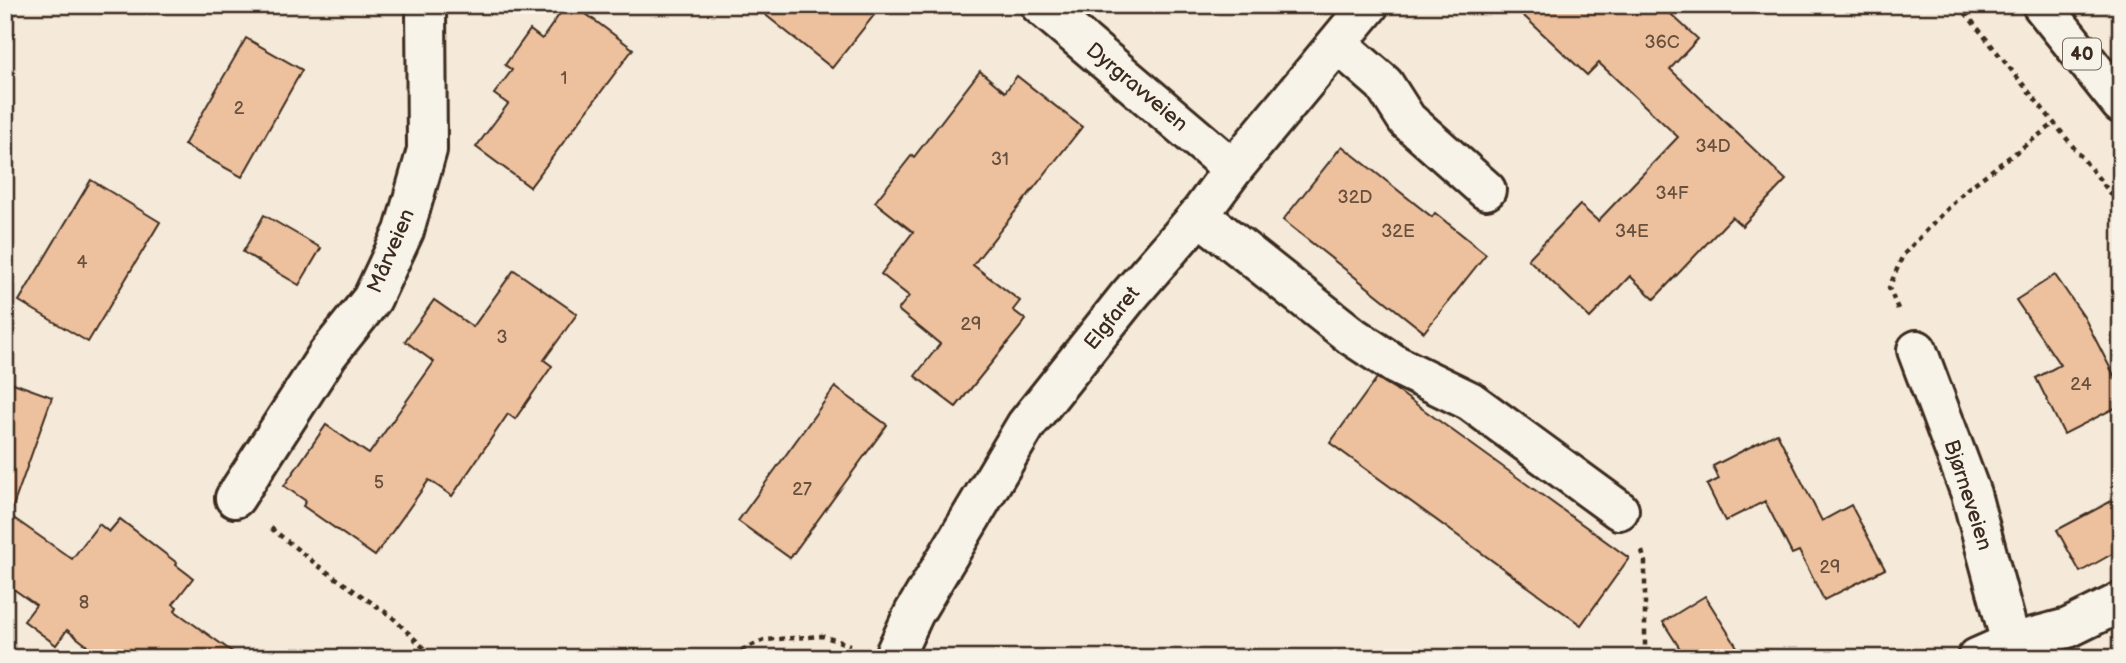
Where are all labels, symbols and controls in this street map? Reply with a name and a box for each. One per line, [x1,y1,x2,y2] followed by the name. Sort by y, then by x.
[1645,32,1680,53] house number: 36C
[1081,37,1193,137] street label: Dyrgravveien
[2063,38,2101,70] road number: 40
[561,68,567,89] house number: 1
[234,98,245,119] house number: 2
[1695,136,1731,157] house number: 34D
[991,149,1009,170] house number: 31
[1656,183,1689,204] house number: 34F
[1338,187,1372,208] house number: 32D
[362,205,420,297] street label: Mårveien
[1381,221,1415,242] house number: 32E
[1615,221,1649,242] house number: 34E
[77,252,88,273] house number: 4
[1079,281,1145,355] street label: Elgfaret
[960,314,982,335] house number: 29
[496,327,508,348] house number: 3
[2070,374,2092,395] house number: 24
[1938,437,1998,553] street label: Bjørneveien
[374,472,384,493] house number: 5
[792,479,812,500] house number: 27
[1819,557,1841,578] house number: 29
[79,592,89,613] house number: 8

